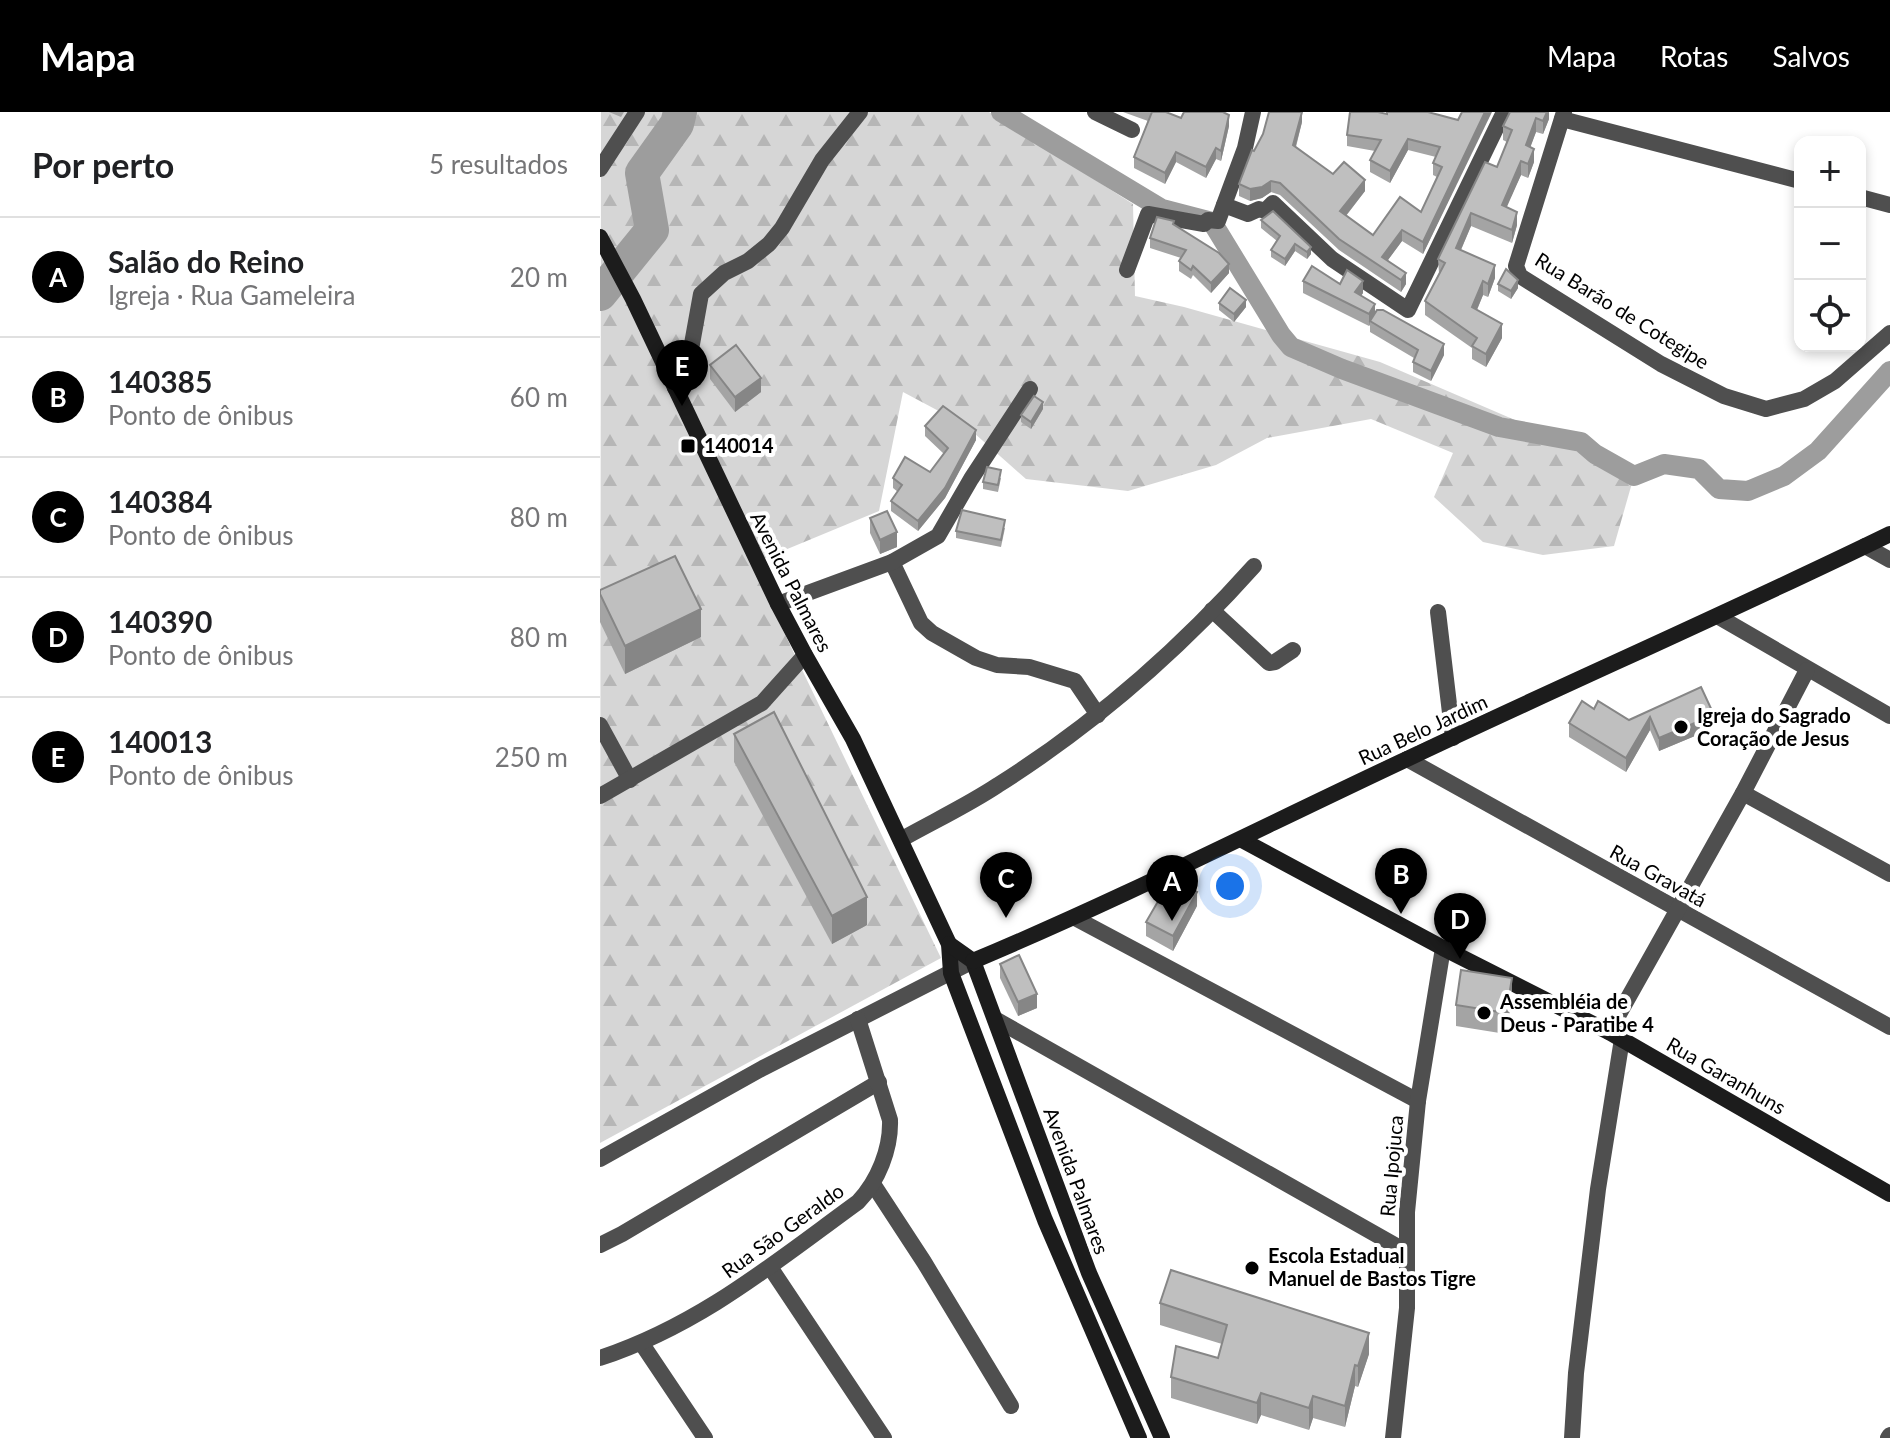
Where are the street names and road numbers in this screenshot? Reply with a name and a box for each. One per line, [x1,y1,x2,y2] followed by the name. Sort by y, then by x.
[1531,247,1714,373] street label: Rua Barão de Cotegipe
[746,507,838,656] street label: Avenida Palmares
[1354,689,1491,769] street label: Rua Belo Jardim
[1606,839,1711,911] street label: Rua Gravatá
[1663,1031,1790,1119] street label: Rua Garanhuns
[1039,1104,1115,1257] street label: Avenida Palmares
[1375,1114,1407,1218] street label: Rua Ipojuca
[717,1178,848,1282] street label: Rua São Geraldo

